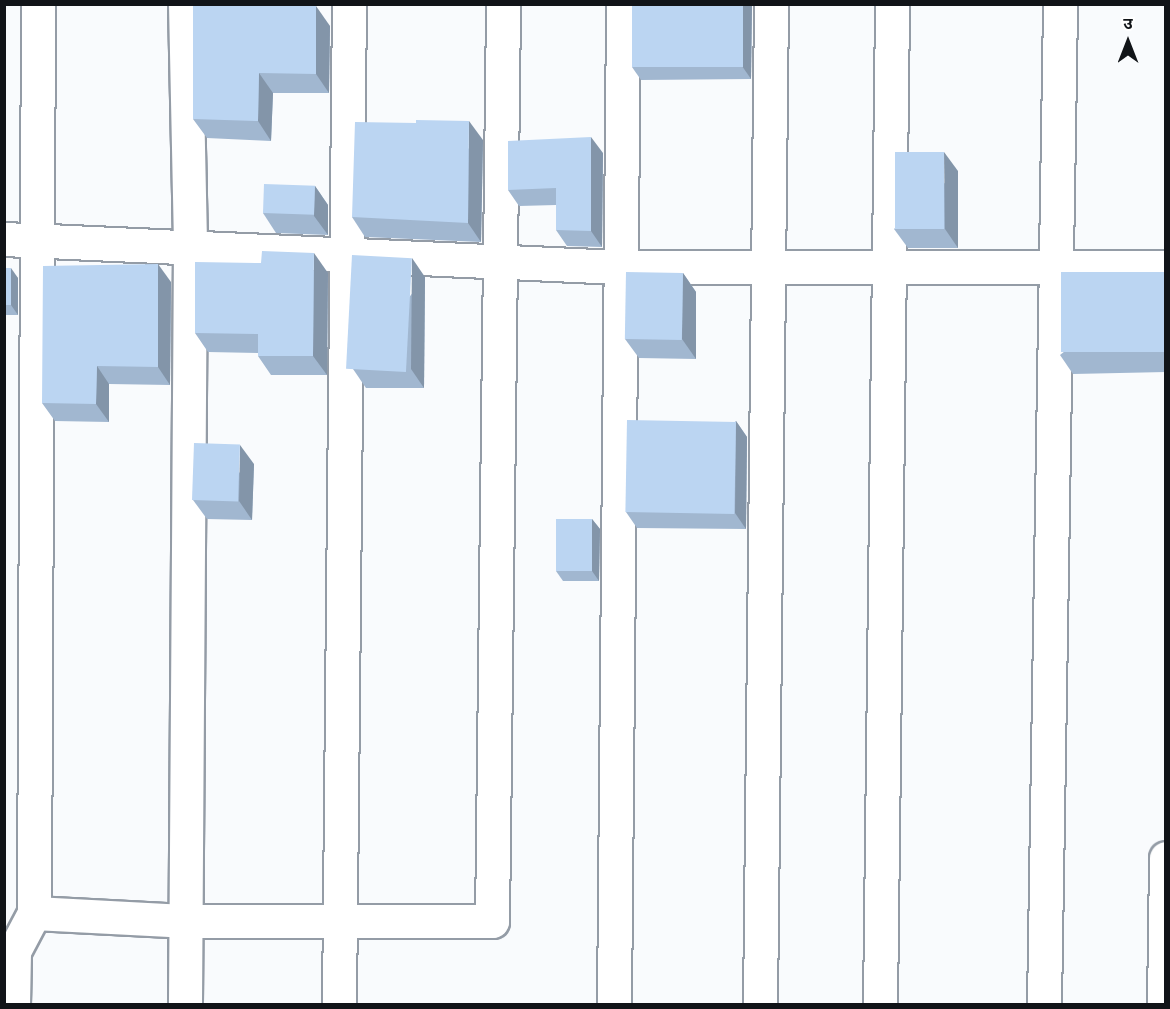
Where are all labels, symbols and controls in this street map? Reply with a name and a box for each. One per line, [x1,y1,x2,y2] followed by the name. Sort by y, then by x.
[1098,12,1158,72] north arrow
[1123,13,1133,35] text: उ

